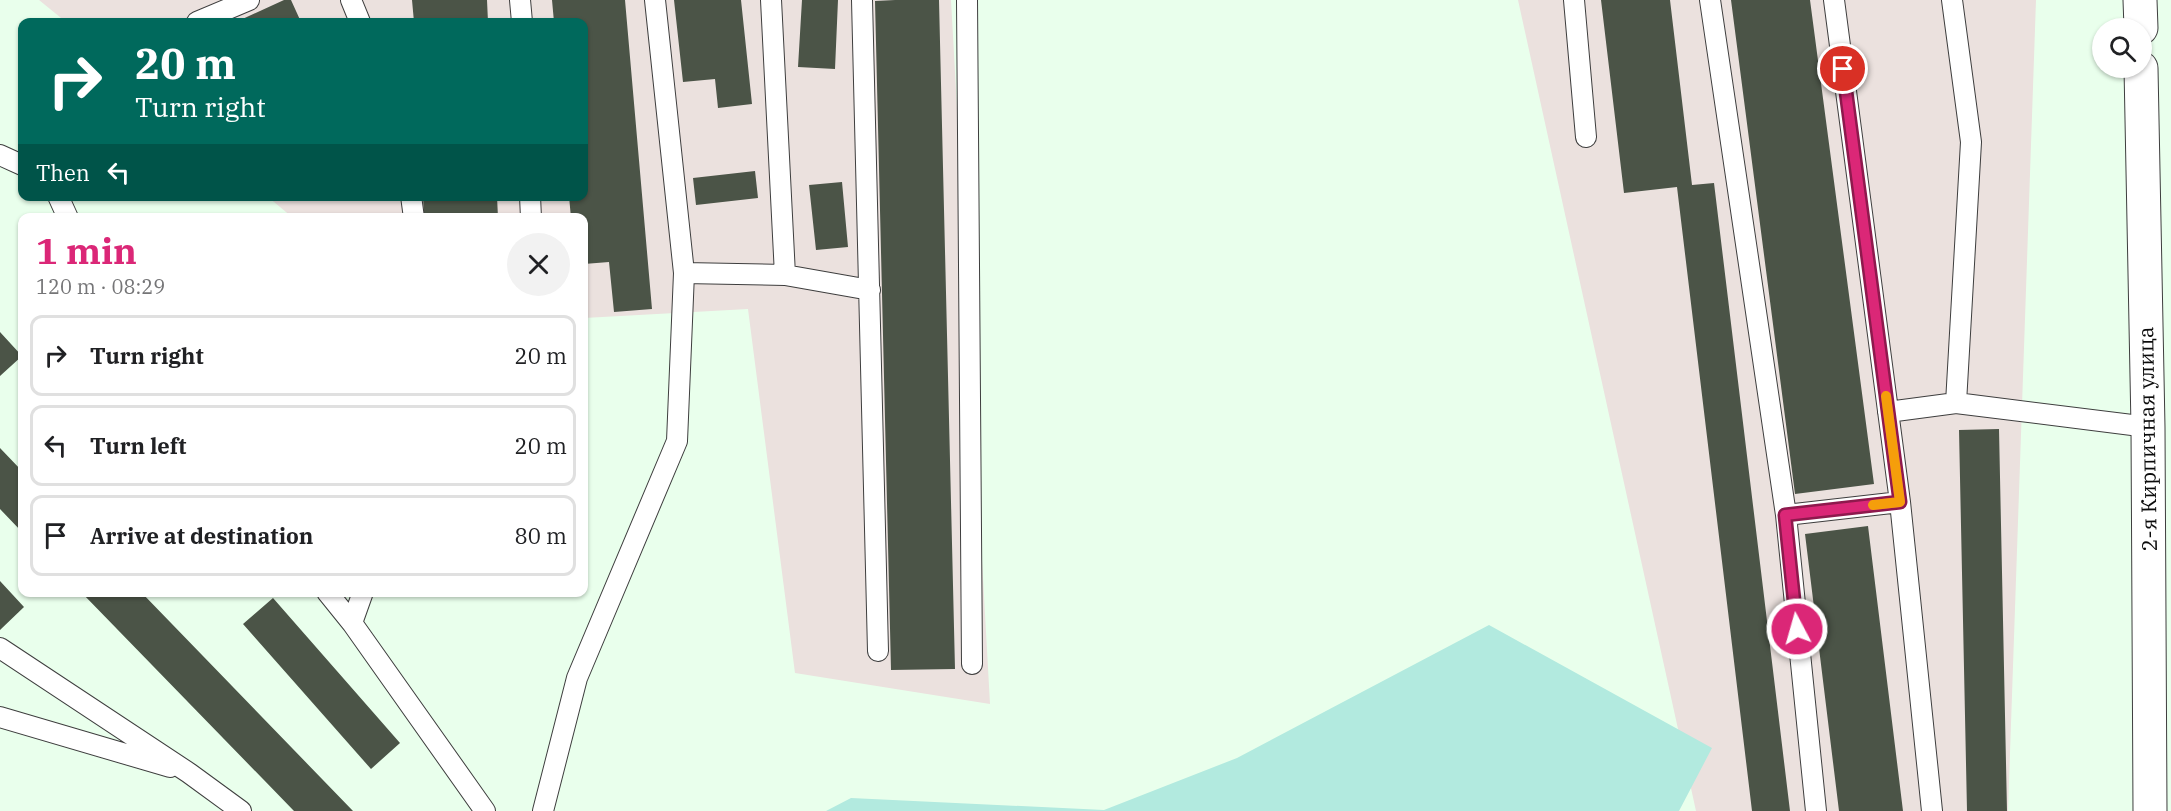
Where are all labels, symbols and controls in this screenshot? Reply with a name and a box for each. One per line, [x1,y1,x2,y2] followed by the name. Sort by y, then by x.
[2092,18,2152,78] map controls
[2092,18,2152,78] button: search
[135,36,236,91] text: 20 m
[36,42,114,120] icon: right
[1817,43,1868,94] pin
[1826,52,1859,85] icon: arrive
[135,89,266,124] text: Turn right
[102,156,135,189] icon: left
[36,158,90,187] text: Then
[36,227,137,274] text: 1 min
[507,233,570,296] button: close
[36,273,165,300] text: 120 m · 08:29
[2131,326,2163,552] street label: 2-я Кирпичная улица
[39,339,72,372] icon: right
[90,341,204,370] text: Turn right
[515,341,567,370] text: 20 m
[39,429,72,462] icon: left
[90,431,186,460] text: Turn left
[515,431,567,460] text: 20 m
[39,519,72,552] icon: arrive
[90,521,313,550] text: Arrive at destination
[515,521,567,550] text: 80 m
[1765,597,1829,661] position arrow

